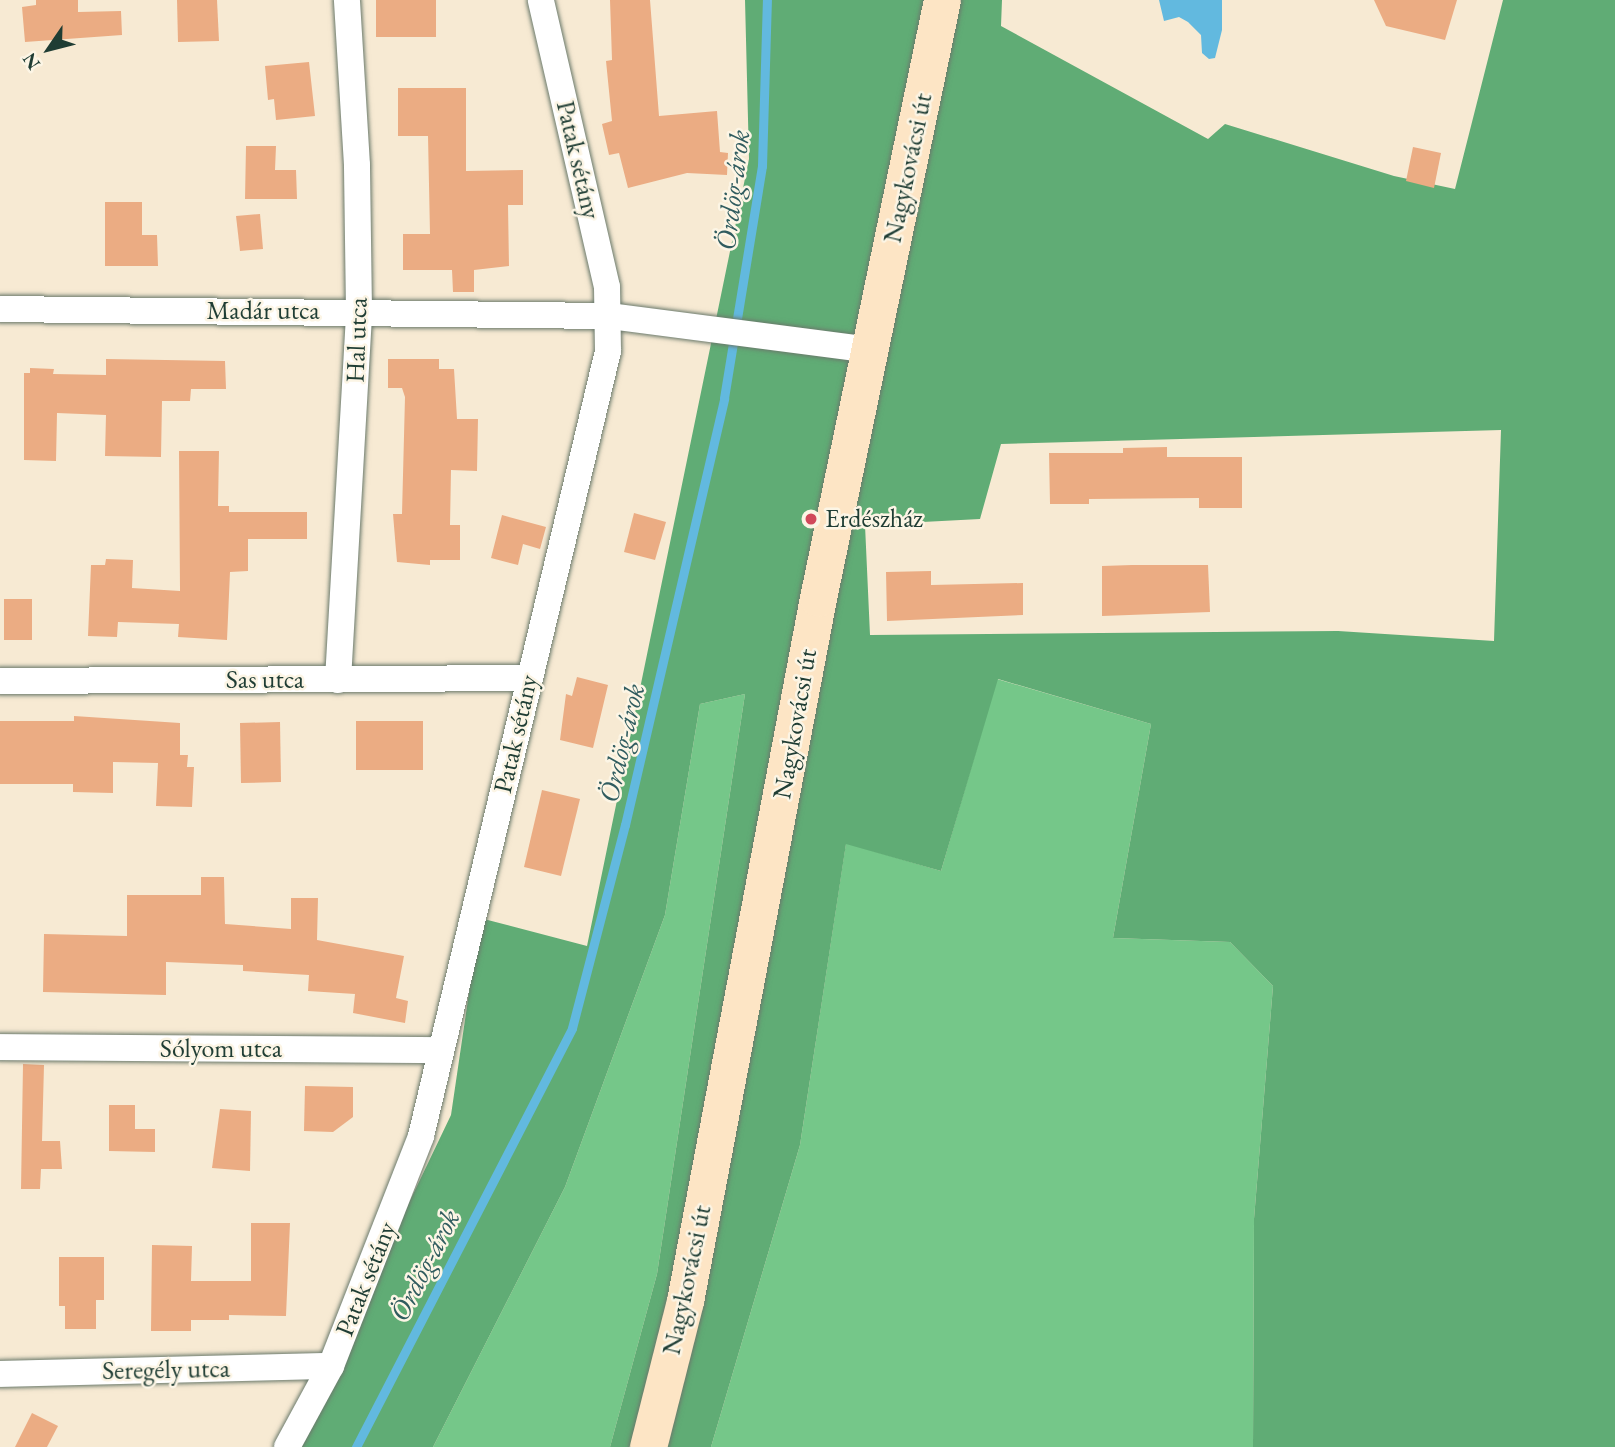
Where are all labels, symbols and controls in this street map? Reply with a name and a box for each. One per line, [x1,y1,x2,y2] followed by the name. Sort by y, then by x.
[14,14,84,84] north arrow
[17,48,46,75] text: N
[877,90,939,246] street label: Nagykovácsi út
[549,98,607,222] street label: Patak sétány
[708,128,756,252] water label: Ördög-árok
[206,295,320,327] street label: Madár utca
[340,297,374,383] street label: Hal utca
[825,503,923,535] place label: Erdészház
[803,511,819,527] marker: Erdészház
[766,646,824,802] street label: Nagykovácsi út
[226,664,304,696] street label: Sas utca
[487,672,545,796] street label: Patak sétány
[591,680,651,806] water label: Ördög-árok
[160,1033,282,1065] street label: Sólyom utca
[656,1202,718,1358] street label: Nagykovácsi út
[382,1204,466,1326] water label: Ördög-árok
[329,1217,403,1341] street label: Patak sétány
[102,1353,230,1387] street label: Seregély utca

